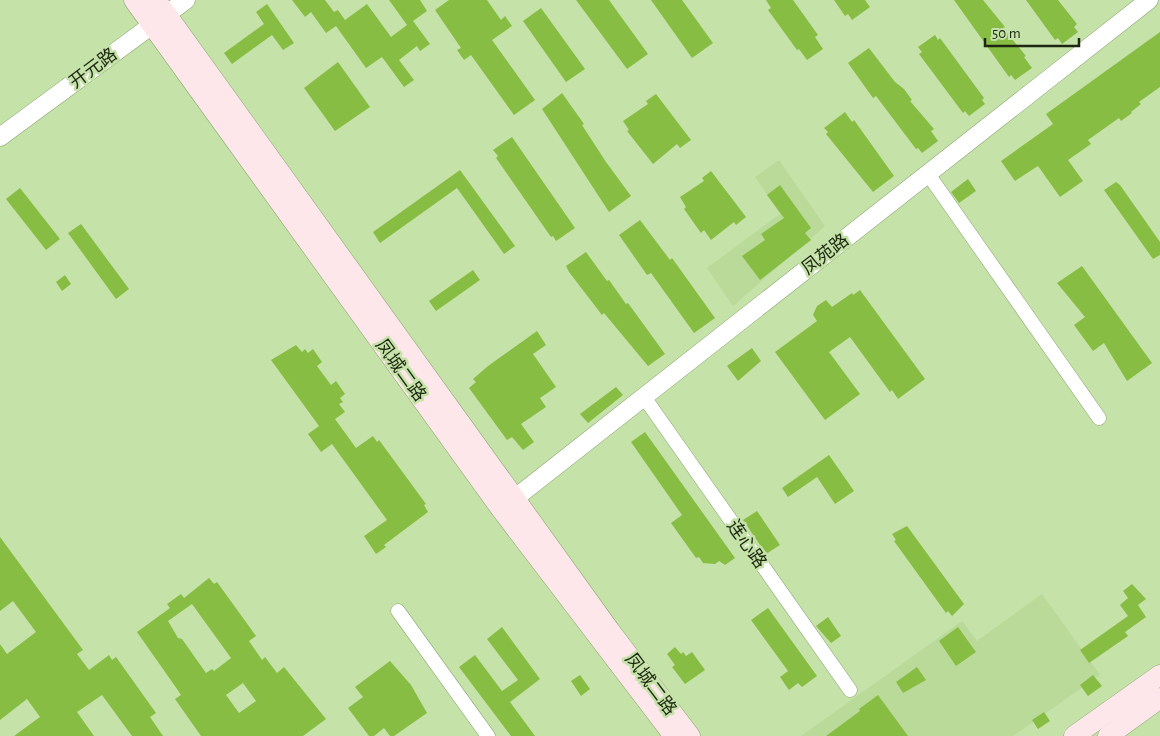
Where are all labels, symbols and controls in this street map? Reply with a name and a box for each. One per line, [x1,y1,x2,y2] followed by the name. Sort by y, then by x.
[985,15,1079,47] scale bar
[992,26,1021,41] text: 50 m
[65,44,121,92] street label: 开元路
[798,229,852,279] street label: 凤苑路
[372,335,430,405] street label: 凤城二路
[723,516,771,572] street label: 连心路
[621,649,681,719] street label: 凤城二路

